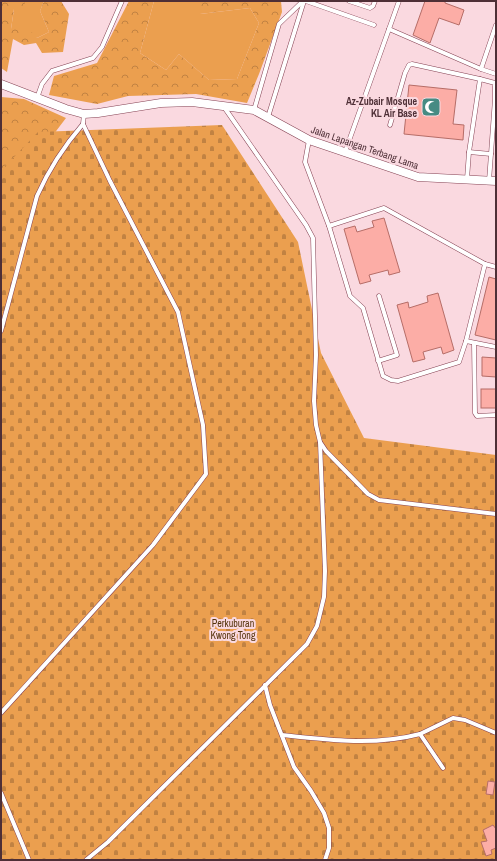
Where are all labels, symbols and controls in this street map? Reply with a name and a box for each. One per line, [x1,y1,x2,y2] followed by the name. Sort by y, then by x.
[346,95,417,120] place label: Az-Zubair Mosque KL Air Base
[420,96,442,118] mosque icon: Az-Zubair Mosque KL Air Base
[309,123,421,172] street label: Jalan Lapangan Terbang Lama
[211,617,256,642] park label: Perkuburan Kwong Tong

